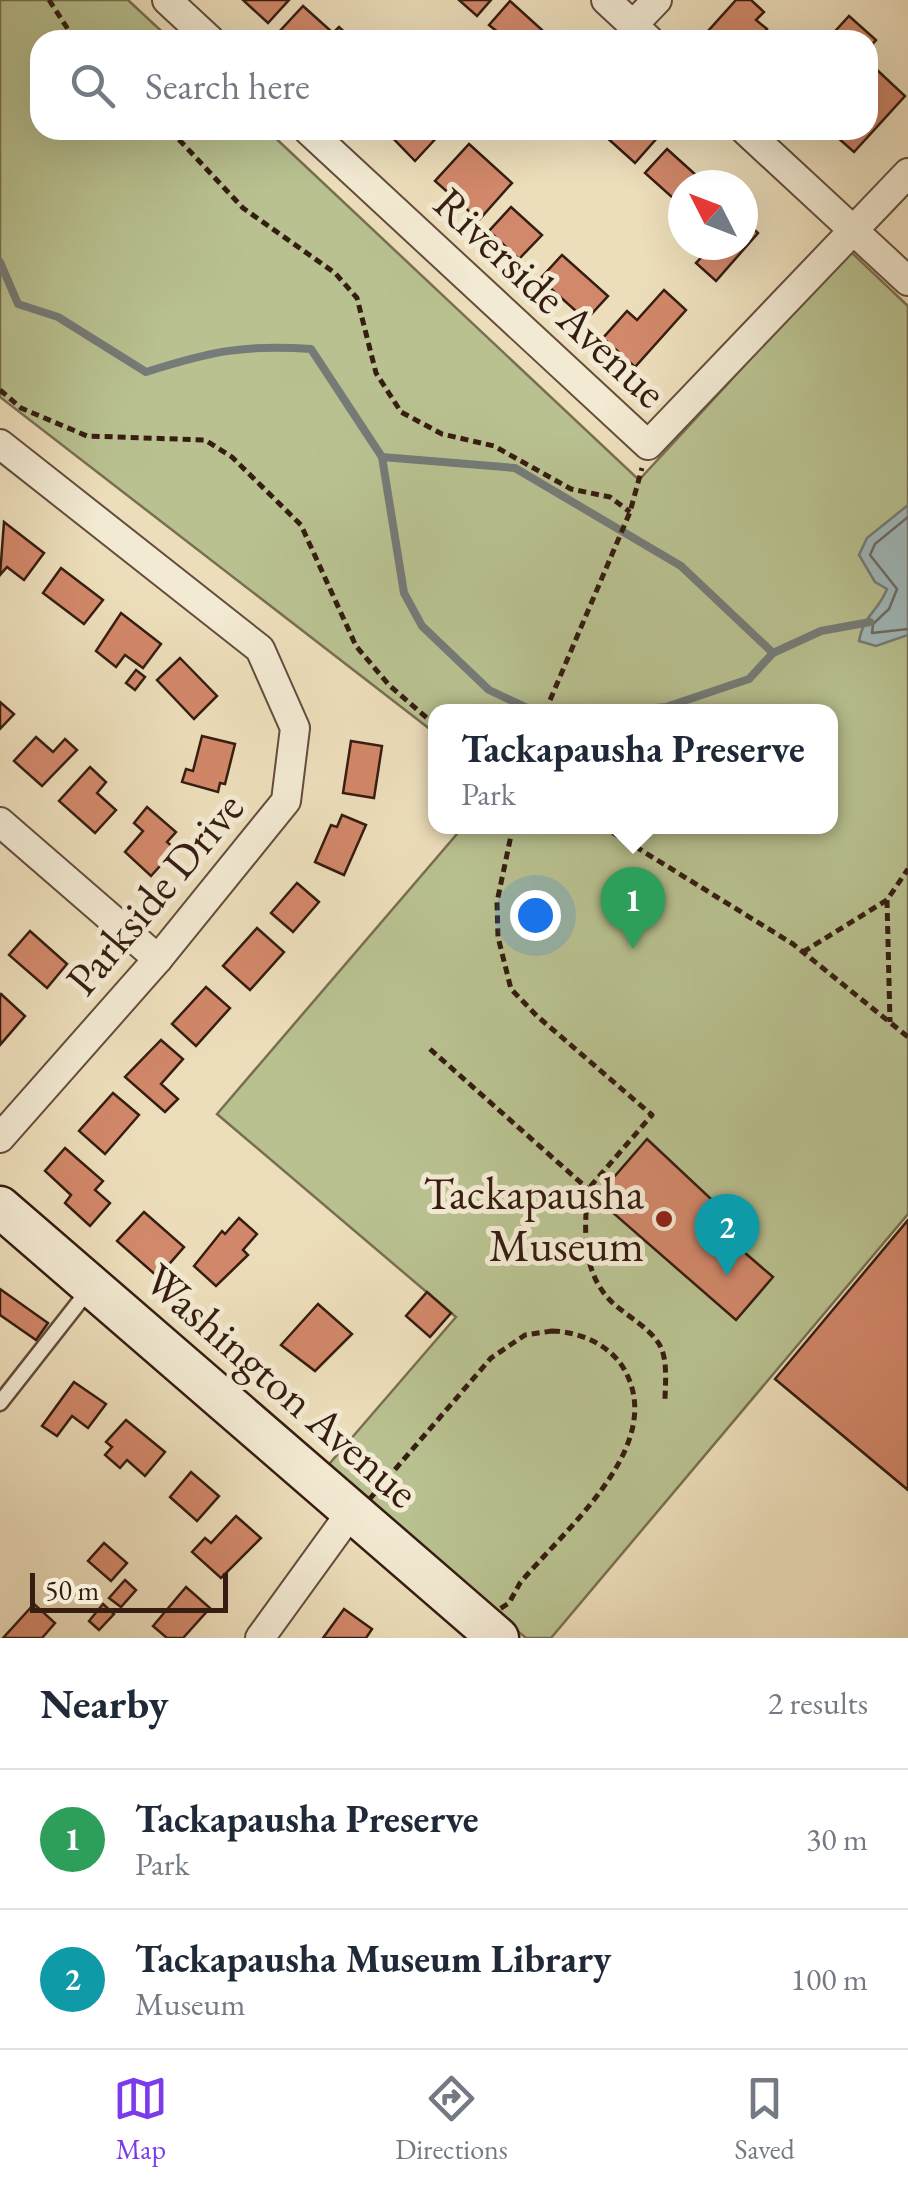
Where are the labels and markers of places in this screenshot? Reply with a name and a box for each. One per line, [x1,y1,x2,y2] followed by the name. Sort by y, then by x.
[600,866,666,949] pin: 1
[423,1164,644,1274] place label: Tackapausha Museum
[694,1194,760,1276] pin: 2
[653,1208,675,1230] marker: Tackapausha Museum

